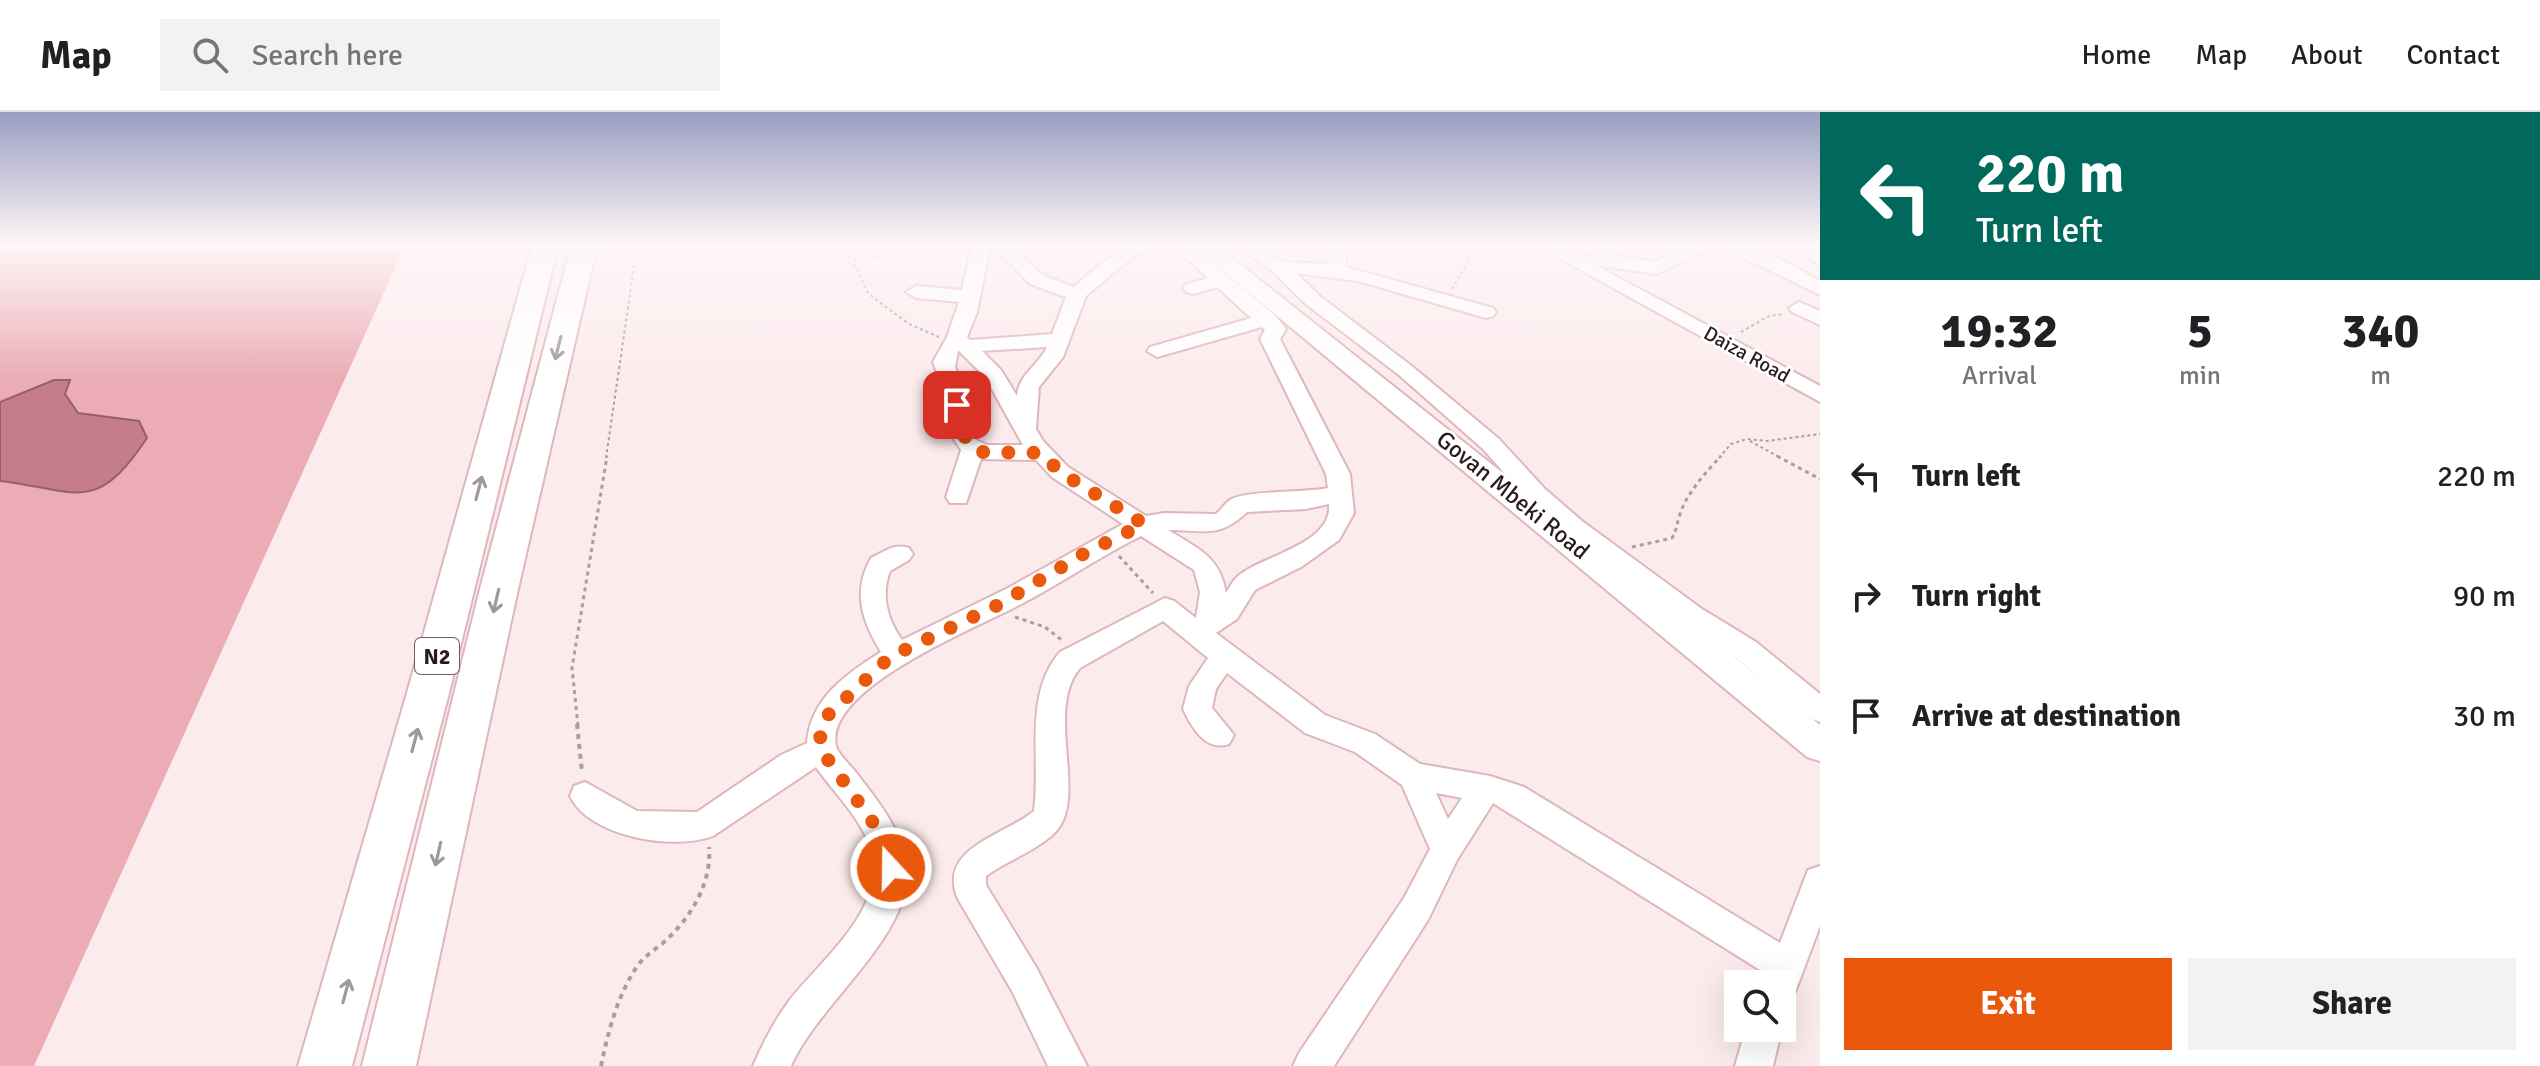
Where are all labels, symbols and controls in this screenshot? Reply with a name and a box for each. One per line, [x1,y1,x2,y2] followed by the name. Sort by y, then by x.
[160,19,720,91] search box
[40,32,112,79] text: Map
[188,33,232,77] icon: search
[252,37,403,74] text: Search here
[2082,38,2151,72] text: Home
[2195,38,2247,72] text: Map
[2291,38,2363,72] text: About
[2407,38,2500,72] text: Contact
[1976,139,2124,208] text: 220 m
[1844,144,1948,248] icon: left
[1976,208,2103,253] text: Turn left
[1941,302,2058,361] text: 19:32
[2187,302,2213,361] text: 5
[2342,302,2419,361] text: 340
[1699,321,1794,388] street label: Daiza Road
[549,335,564,361] one-way arrow
[1962,360,2037,392] text: Arrival
[2179,360,2221,392] text: min
[2370,360,2391,392] text: m
[923,371,991,439] pin
[935,383,979,427] icon: arrive
[1430,424,1596,566] street label: Govan Mbeki Road
[1844,454,1888,498] icon: left
[1912,458,2021,495] text: Turn left
[2437,458,2516,495] text: 220 m
[473,476,488,502] one-way arrow
[1844,574,1888,618] icon: right
[1912,578,2041,615] text: Turn right
[2453,578,2516,615] text: 90 m
[488,588,503,613] one-way arrow
[415,638,459,674] road number: N2
[1844,694,1888,738] icon: arrive
[1912,698,2181,735] text: Arrive at destination
[2453,698,2516,735] text: 30 m
[408,728,423,754] one-way arrow
[849,826,933,910] position arrow
[430,841,445,867] one-way arrow
[1844,958,2172,1050] button: Exit
[2188,958,2516,1050] button: Share
[1724,970,1796,1042] map controls
[1724,970,1796,1042] button: search
[339,978,354,1004] one-way arrow

